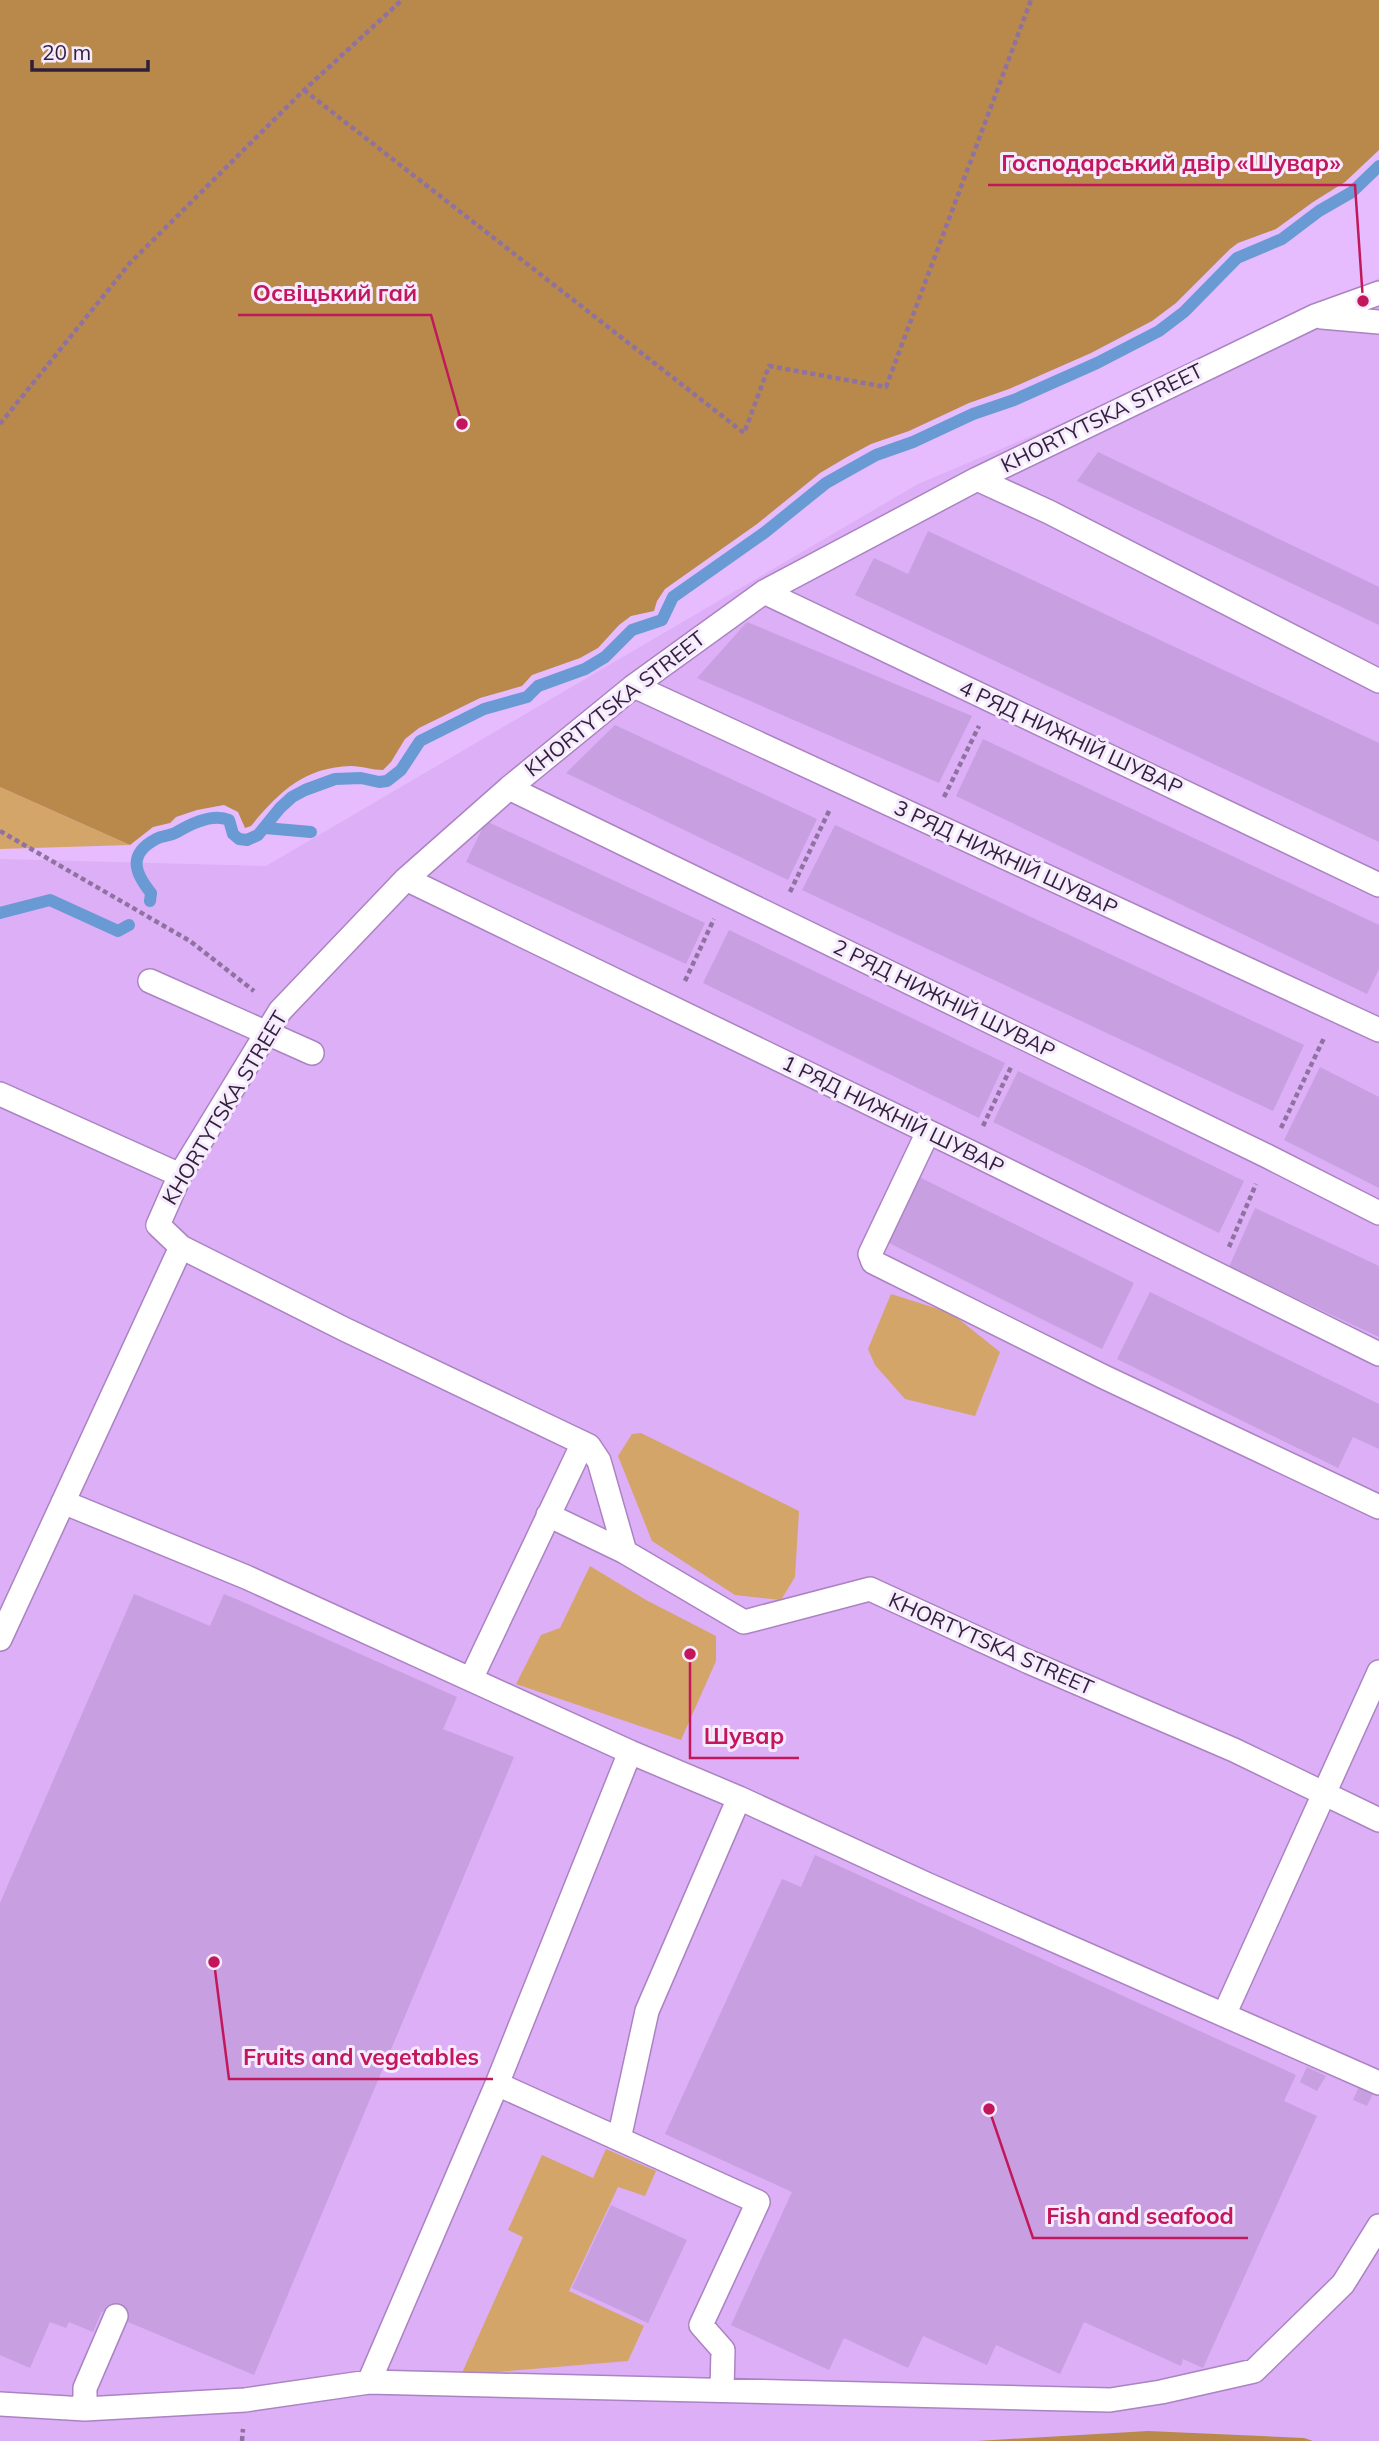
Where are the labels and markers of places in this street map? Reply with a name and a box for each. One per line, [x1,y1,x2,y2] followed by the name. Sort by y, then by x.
[988,141,1355,185] callout: Господарський двір «Шувар»
[238,271,431,315] callout: Освіцький гай
[690,1714,799,1758] callout: Шувар
[229,2035,493,2079] callout: Fruits and vegetables
[1033,2194,1248,2238] callout: Fish and seafood

